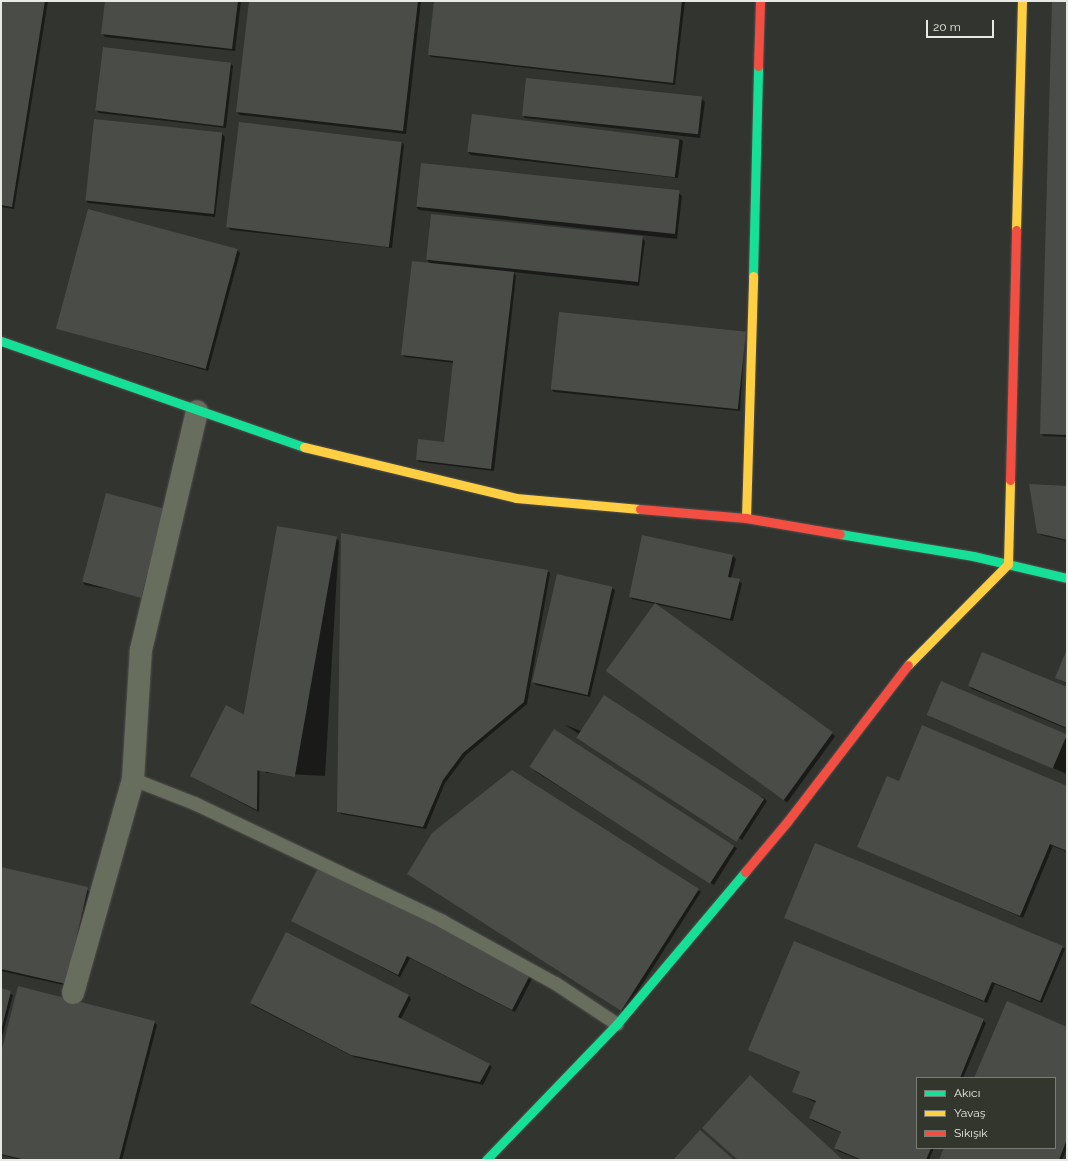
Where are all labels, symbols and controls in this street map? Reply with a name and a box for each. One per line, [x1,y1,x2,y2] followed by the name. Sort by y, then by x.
[928,12,996,38] scale bar
[933,20,961,34] text: 20 m
[916,1077,1056,1149] legend
[954,1086,980,1100] text: Akıcı
[954,1106,986,1120] text: Yavaş
[954,1126,988,1140] text: Sıkışık

